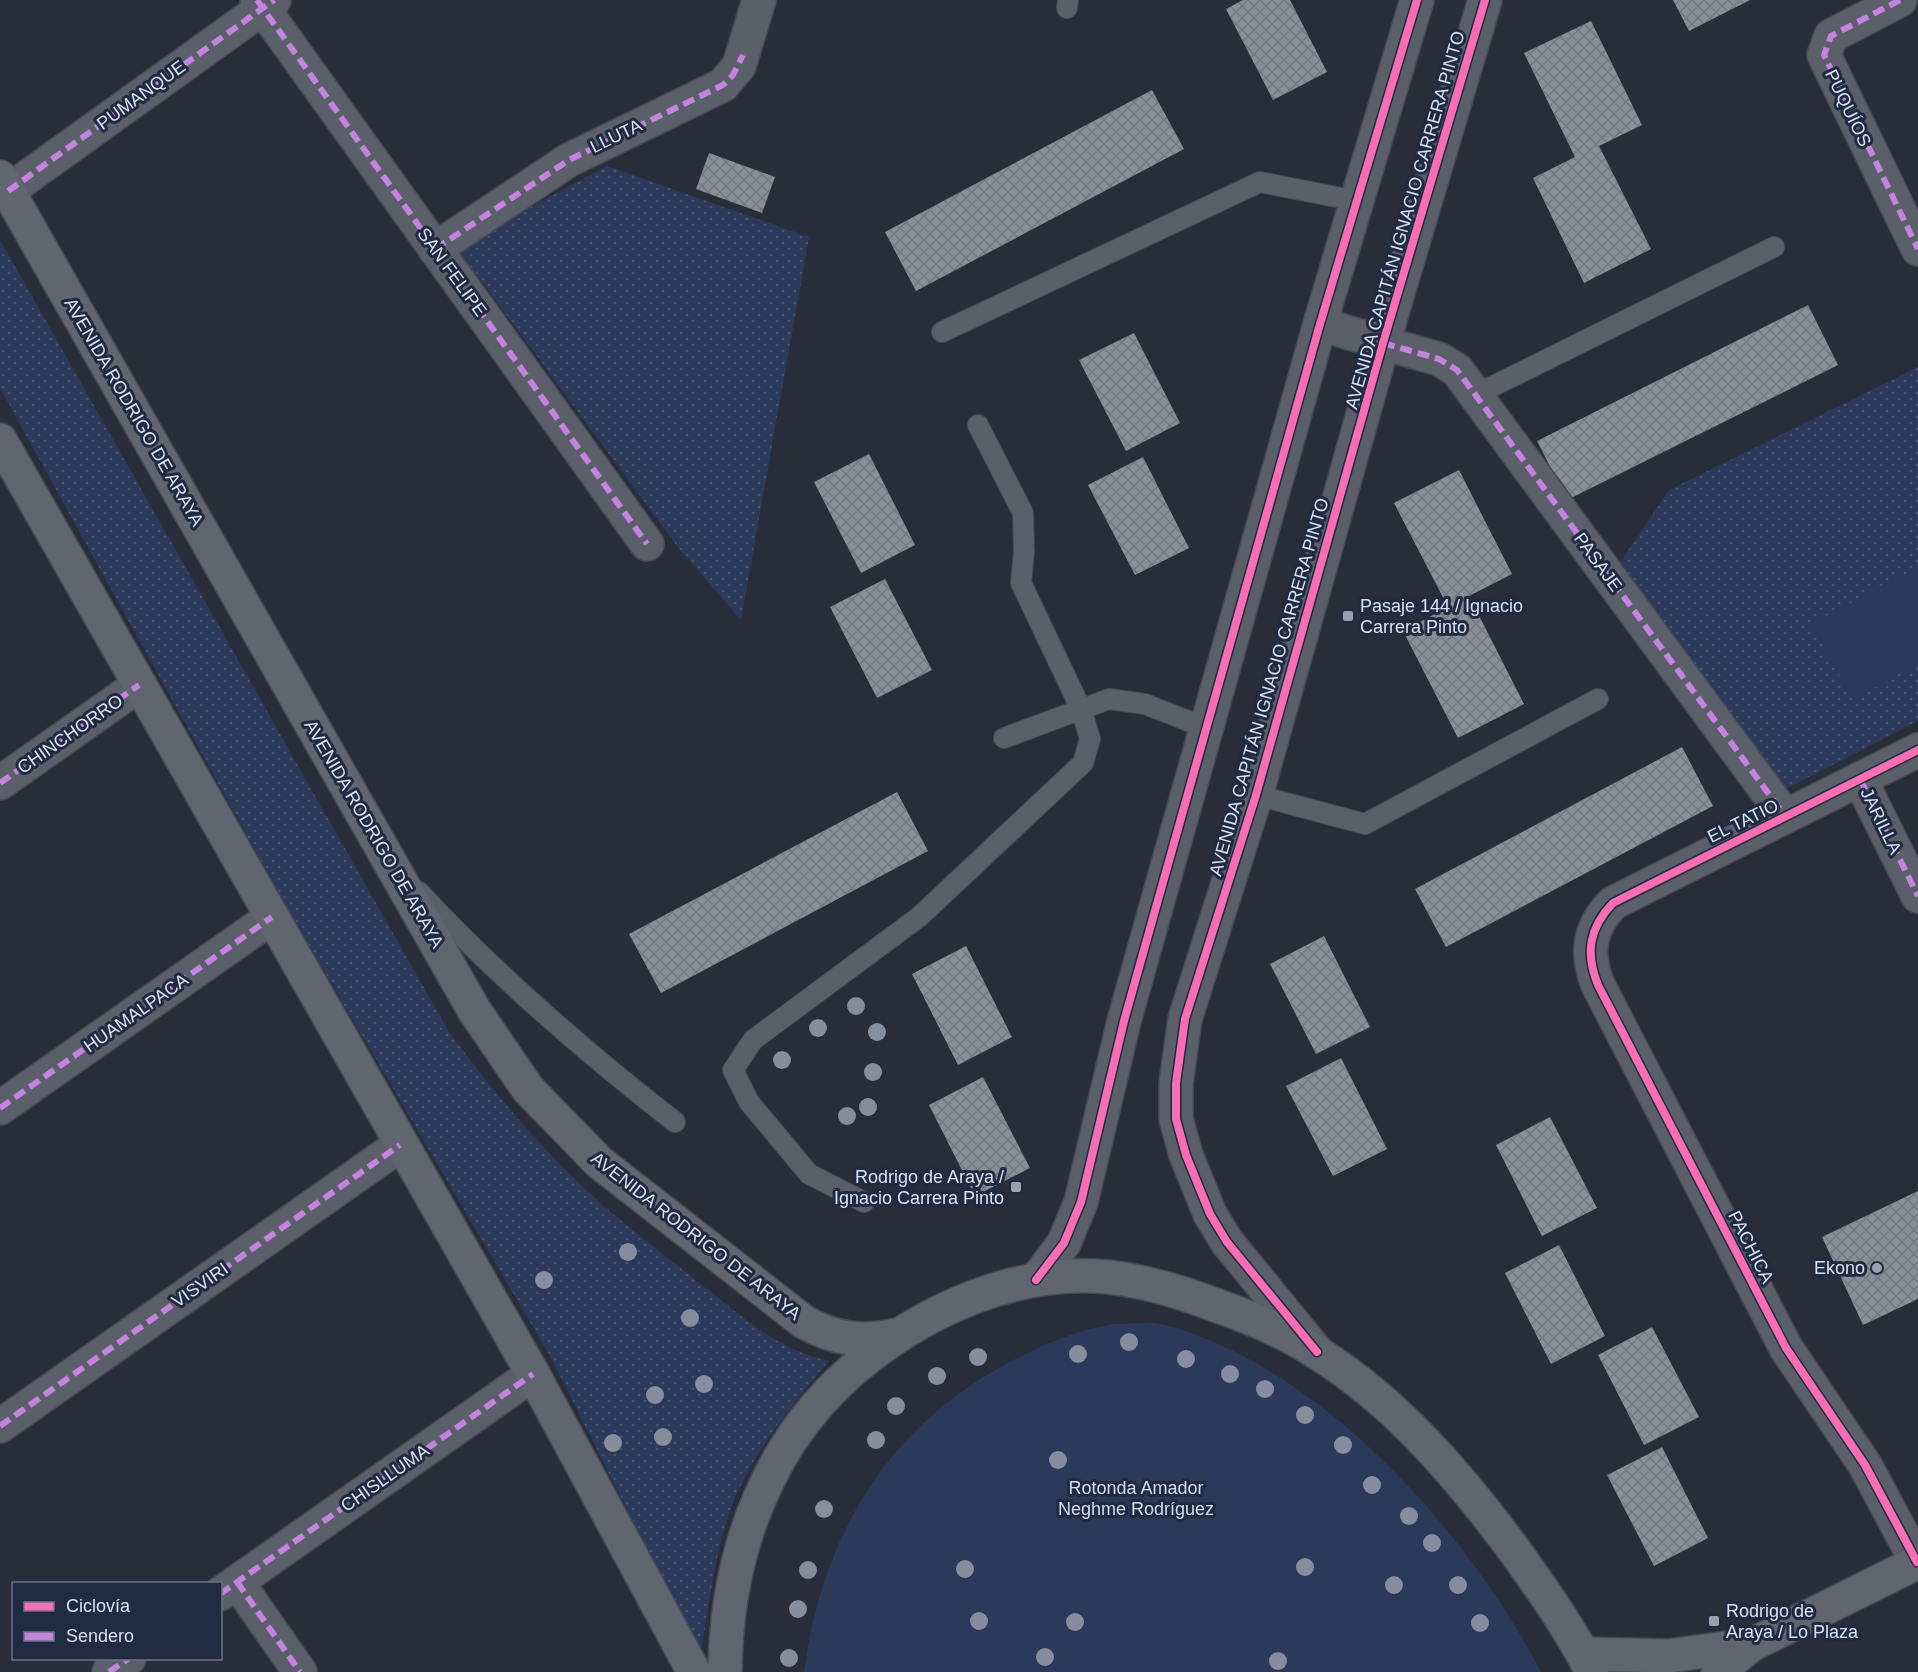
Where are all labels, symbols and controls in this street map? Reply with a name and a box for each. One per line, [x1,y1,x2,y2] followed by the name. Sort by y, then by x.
[1341,29,1469,411] street label: AVENIDA CAPITÁN IGNACIO CARRERA PINTO
[93,56,189,134] street label: PUMANQUE
[1821,66,1875,150] street label: PUQUÍOS
[587,115,645,157] street label: LLUTA
[413,224,491,320] street label: SAN FELIPE
[60,294,208,530] street label: AVENIDA RODRIGO DE ARAYA
[1205,496,1333,878] street label: AVENIDA CAPITÁN IGNACIO CARRERA PINTO
[1570,529,1626,595] street label: PASAJE
[1360,596,1523,637] place label: Pasaje 144 / Ignacio Carrera Pinto
[1341,609,1355,623] marker: Pasaje 144 / Ignacio Carrera Pinto
[13,690,127,778] street label: CHINCHORRO
[300,716,448,952] street label: AVENIDA RODRIGO DE ARAYA
[1856,785,1906,857] street label: JARILLA
[1704,795,1782,847] street label: EL TATIO
[80,970,192,1056] street label: HUAMALPACA
[587,1148,805,1324] street label: AVENIDA RODRIGO DE ARAYA
[834,1167,1004,1208] place label: Rodrigo de Araya / Ignacio Carrera Pinto
[1009,1180,1023,1194] marker: Rodrigo de Araya / Ignacio Carrera Pinto
[1724,1207,1778,1287] street label: PACHICA
[168,1258,232,1312] street label: VISVIRI
[1814,1258,1865,1278] place label: Ekono
[1870,1261,1884,1275] marker: Ekono
[337,1440,433,1516] street label: CHISLLUMA
[1058,1478,1214,1519] park label: Rotonda Amador Neghme Rodríguez
[12,1582,222,1660] legend
[66,1596,131,1616] text: Ciclovía
[1726,1601,1859,1642] place label: Rodrigo de Araya / Lo Plaza
[1707,1614,1721,1628] marker: Rodrigo de Araya / Lo Plaza
[66,1626,134,1646] text: Sendero

